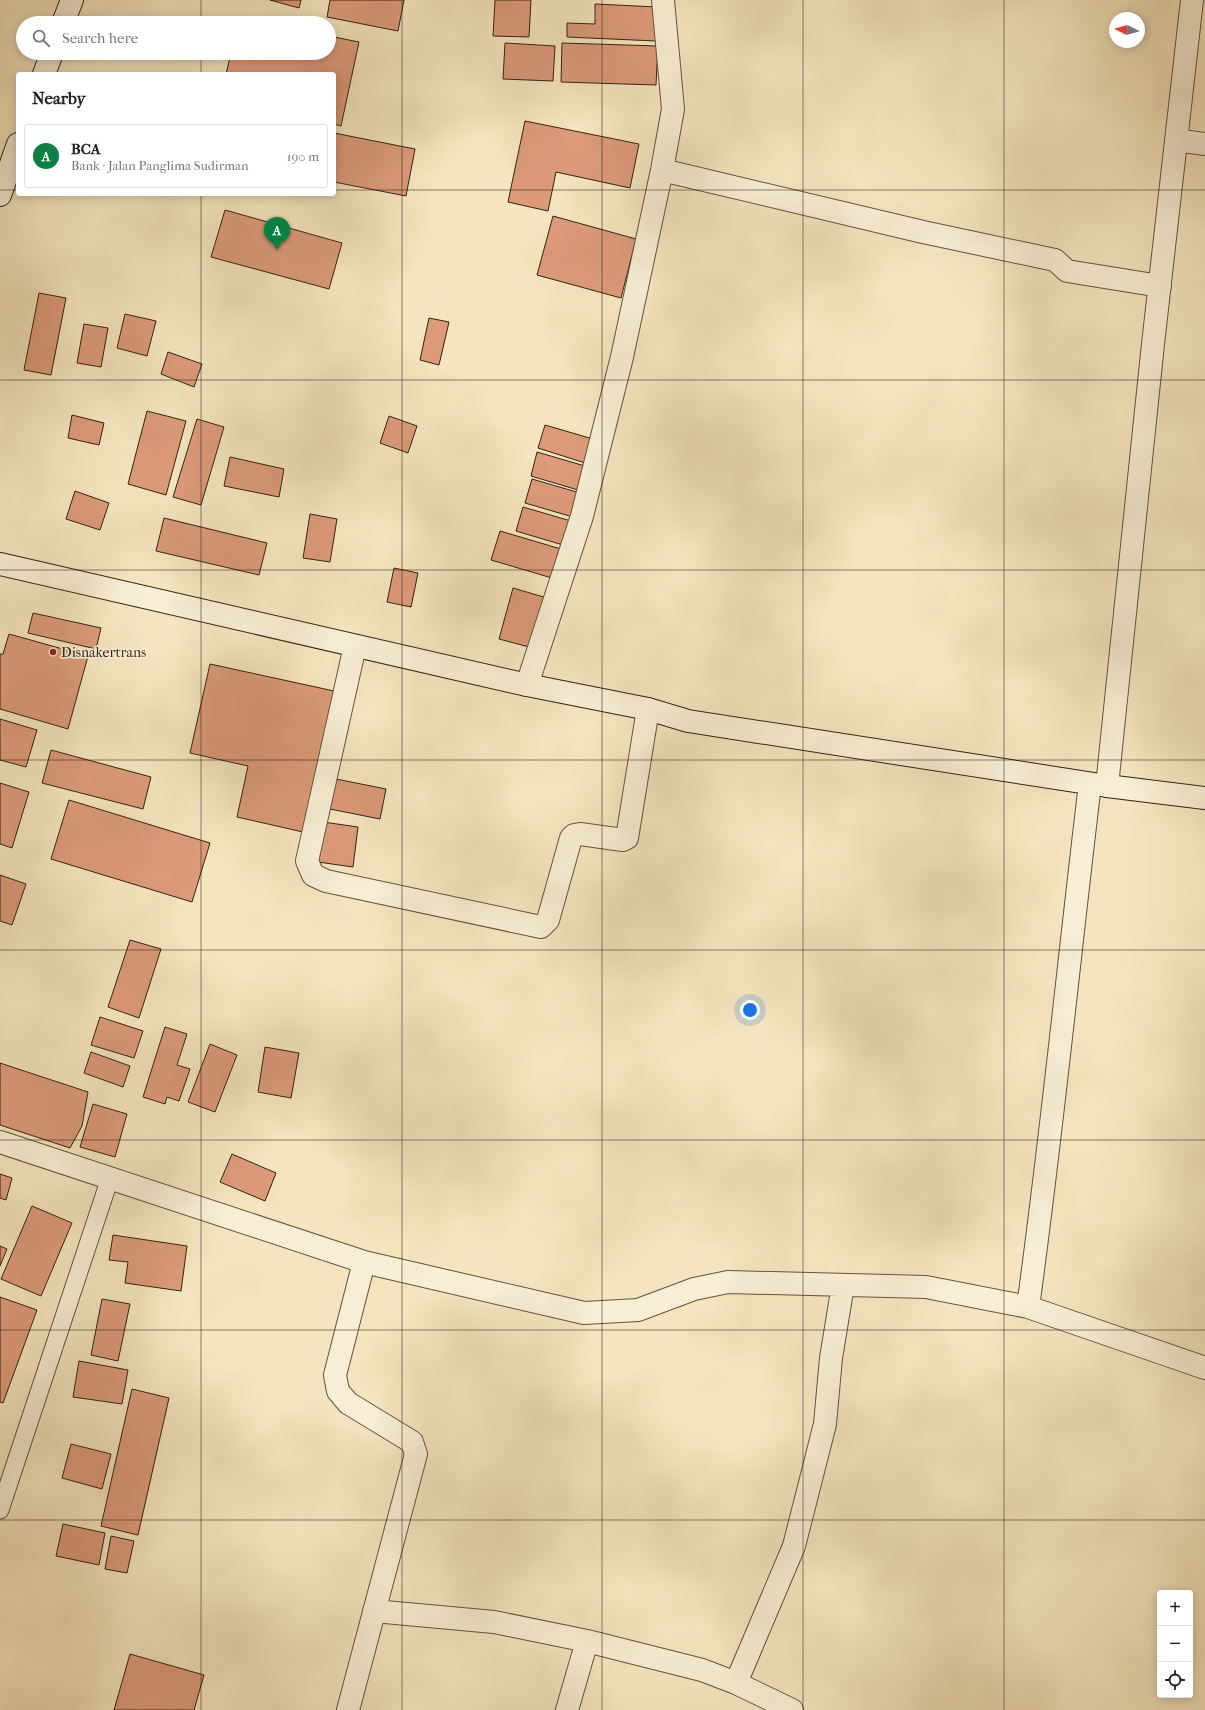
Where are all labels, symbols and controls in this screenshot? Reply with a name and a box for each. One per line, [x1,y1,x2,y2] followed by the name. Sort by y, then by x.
[1109,12,1145,48] north arrow
[16,16,336,60] search box
[30,27,52,49] icon: search
[62,29,138,47] text: Search here
[32,88,86,108] text: Nearby
[71,140,101,158] text: BCA
[42,149,50,164] text: A
[287,149,319,164] text: 190 m
[71,158,249,173] text: Bank · Jalan Panglima Sudirman
[264,217,290,250] pin: A
[61,644,146,661] place label: Disnakertrans
[48,647,58,657] marker: Disnakertrans
[740,1000,760,1020] your location
[1157,1590,1193,1698] map controls
[1157,1590,1193,1626] button: +
[1157,1626,1193,1662] button: −
[1157,1662,1193,1698] button: locate

